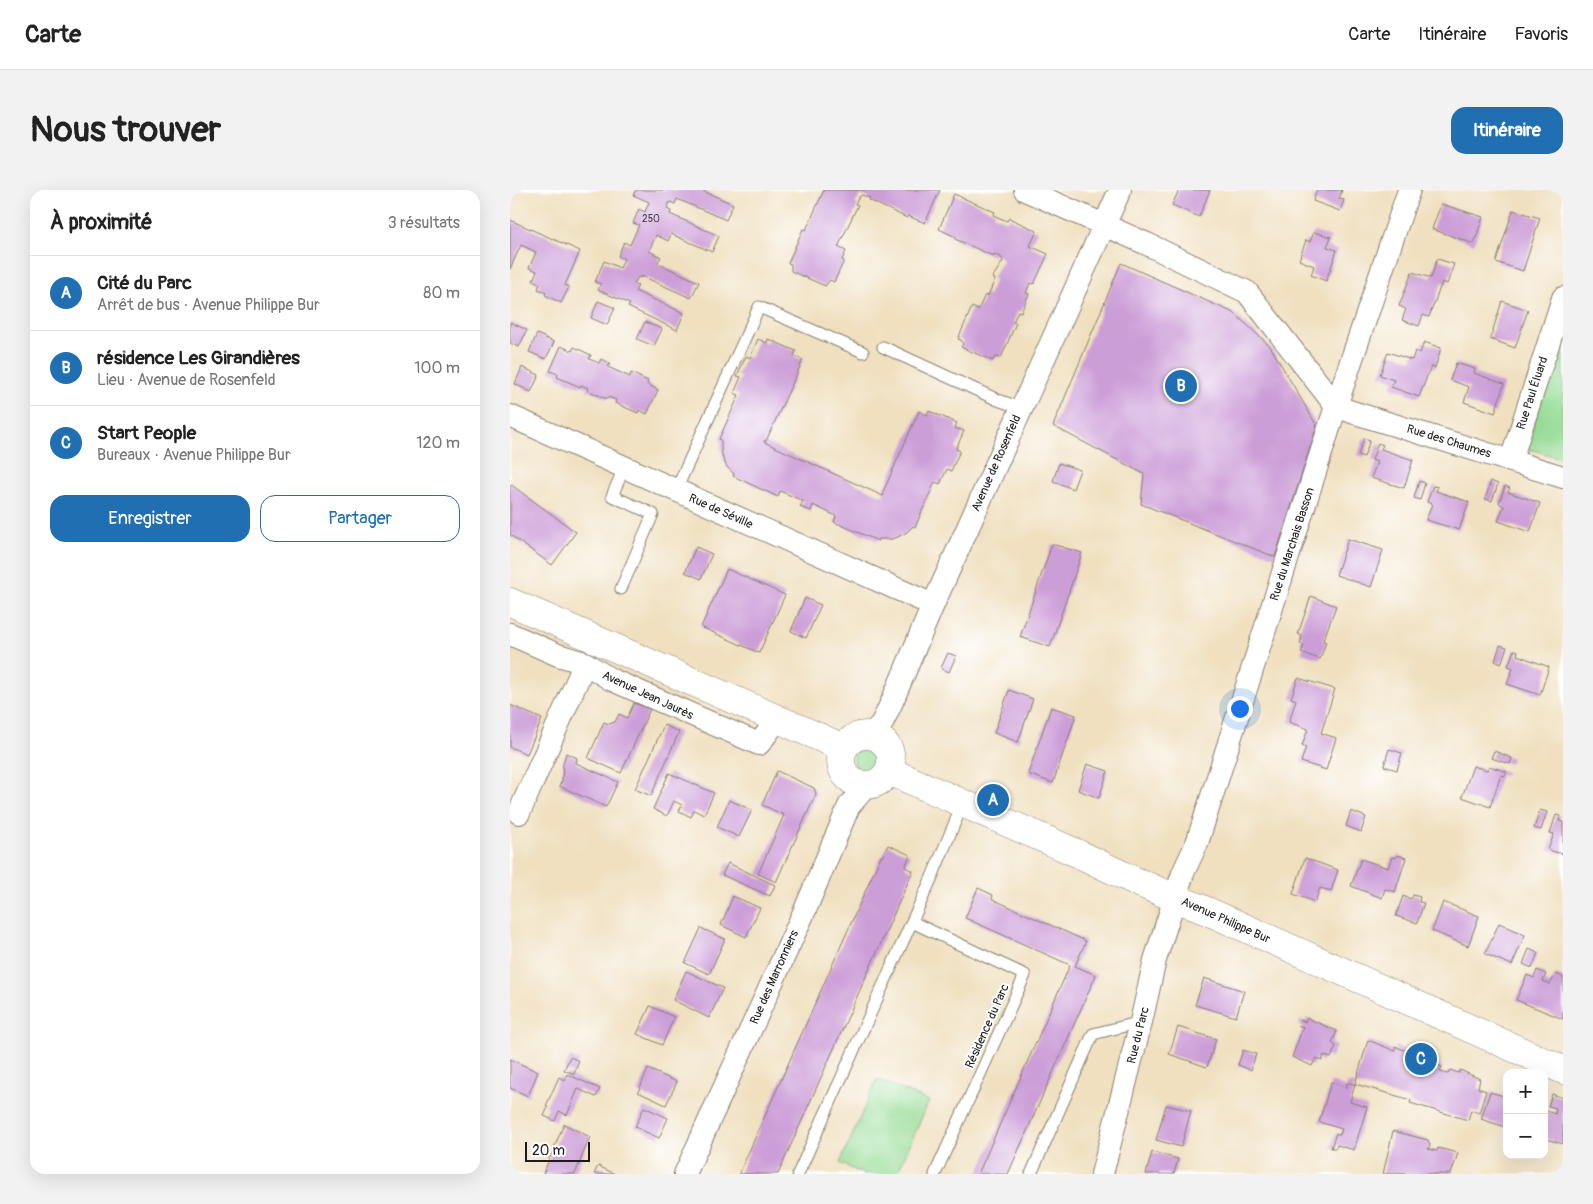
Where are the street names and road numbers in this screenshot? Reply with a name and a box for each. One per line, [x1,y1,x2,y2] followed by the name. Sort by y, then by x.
[1513,354,1551,431] street label: Rue Paul Éluard
[968,413,1025,514] street label: Avenue de Rosenfeld
[1405,422,1493,462] street label: Rue des Chaumes
[1267,485,1318,603] street label: Rue du Marchais Basson
[686,491,755,532] street label: Rue de Séville
[600,668,696,723] street label: Avenue Jean Jaurès
[1179,894,1273,947] street label: Avenue Philippe Bur
[747,927,802,1027] street label: Rue des Marronniers
[962,982,1013,1071] street label: Résidence du Parc
[1124,1005,1153,1065] street label: Rue du Parc

